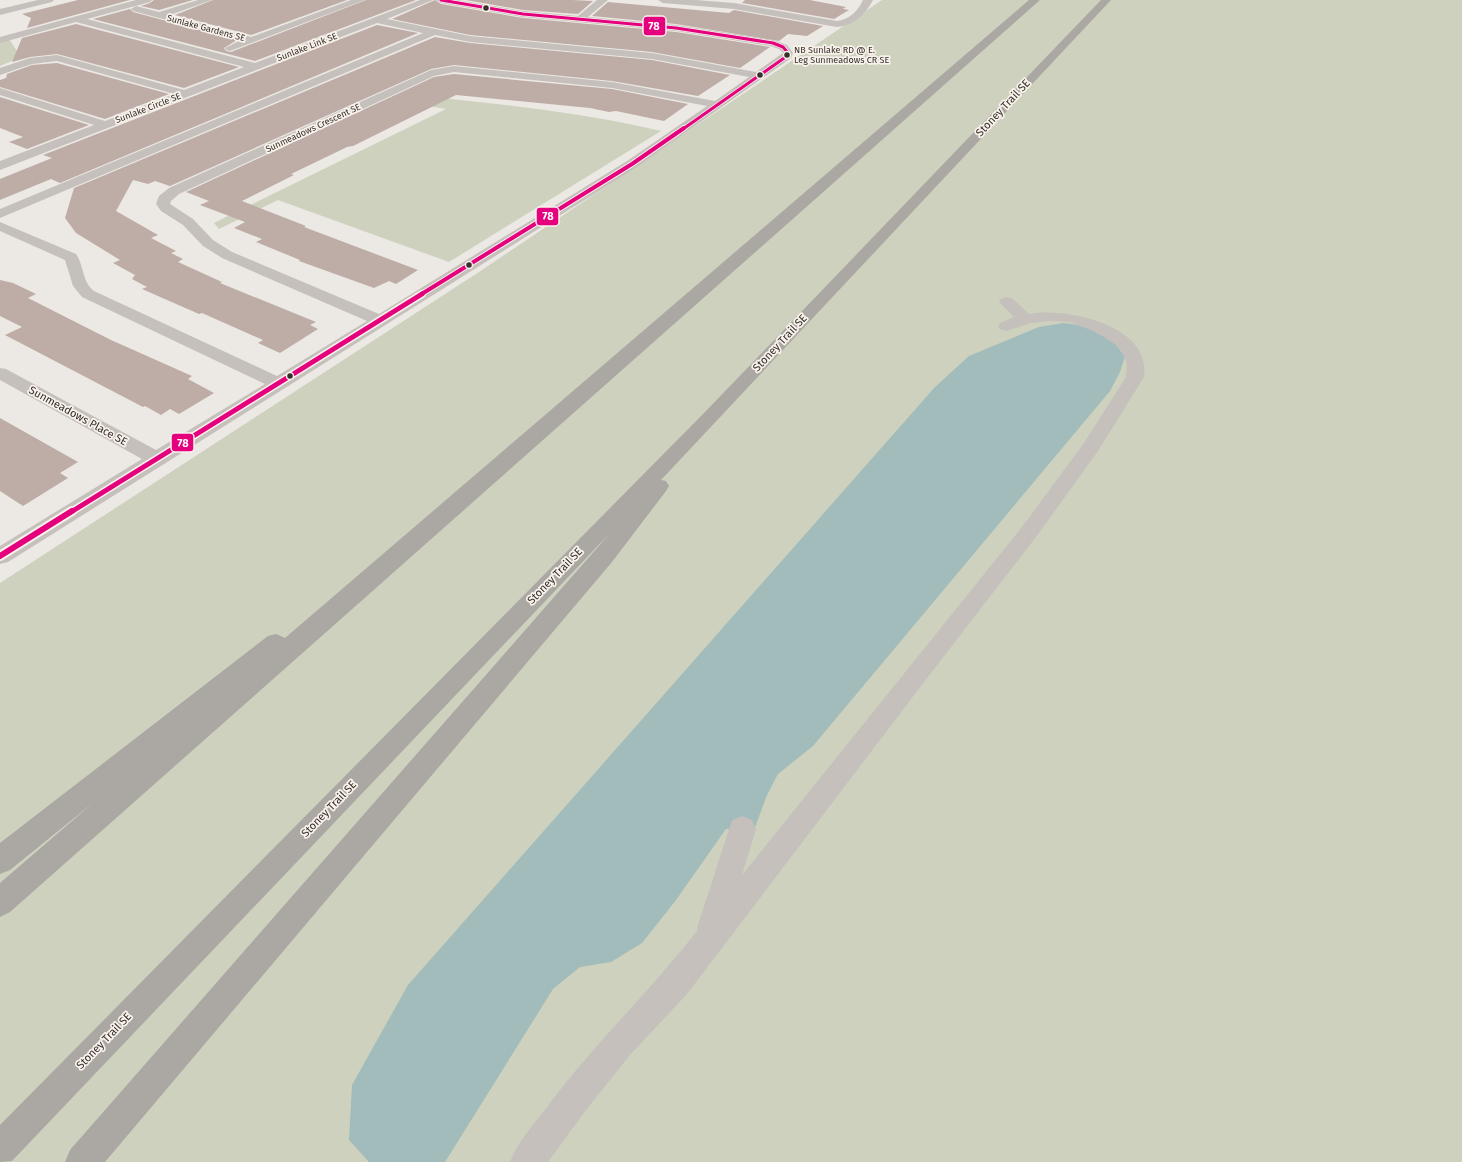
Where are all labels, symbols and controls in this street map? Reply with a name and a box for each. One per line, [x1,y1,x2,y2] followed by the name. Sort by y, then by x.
[481,3,491,13] unlabelled marker
[166,13,246,43] street label: Sunlake Gardens SE
[643,16,666,36] line badge: 78
[648,20,660,33] text: 78
[275,31,339,63] street label: Sunlake Link SE
[794,45,890,65] place label: NB Sunlake RD @ E. Leg Sunmeadows CR SE
[782,50,792,60] marker: NB Sunlake RD @ E. Leg Sunmeadows CR SE
[755,70,765,80] unlabelled marker
[973,77,1033,139] street label: Stoney Trail SE
[114,91,182,125] street label: Sunlake Circle SE
[264,102,362,154] street label: Sunmeadows Crescent SE
[536,207,559,226] line badge: 78
[542,210,554,223] text: 78
[464,260,474,270] unlabelled marker
[750,312,810,374] street label: Stoney Trail SE
[285,371,295,381] unlabelled marker
[27,384,130,448] street label: Sunmeadows Place SE
[171,433,194,452] line badge: 78
[177,437,189,450] text: 78
[525,545,585,607] street label: Stoney Trail SE
[299,778,359,840] street label: Stoney Trail SE
[74,1010,134,1072] street label: Stoney Trail SE

